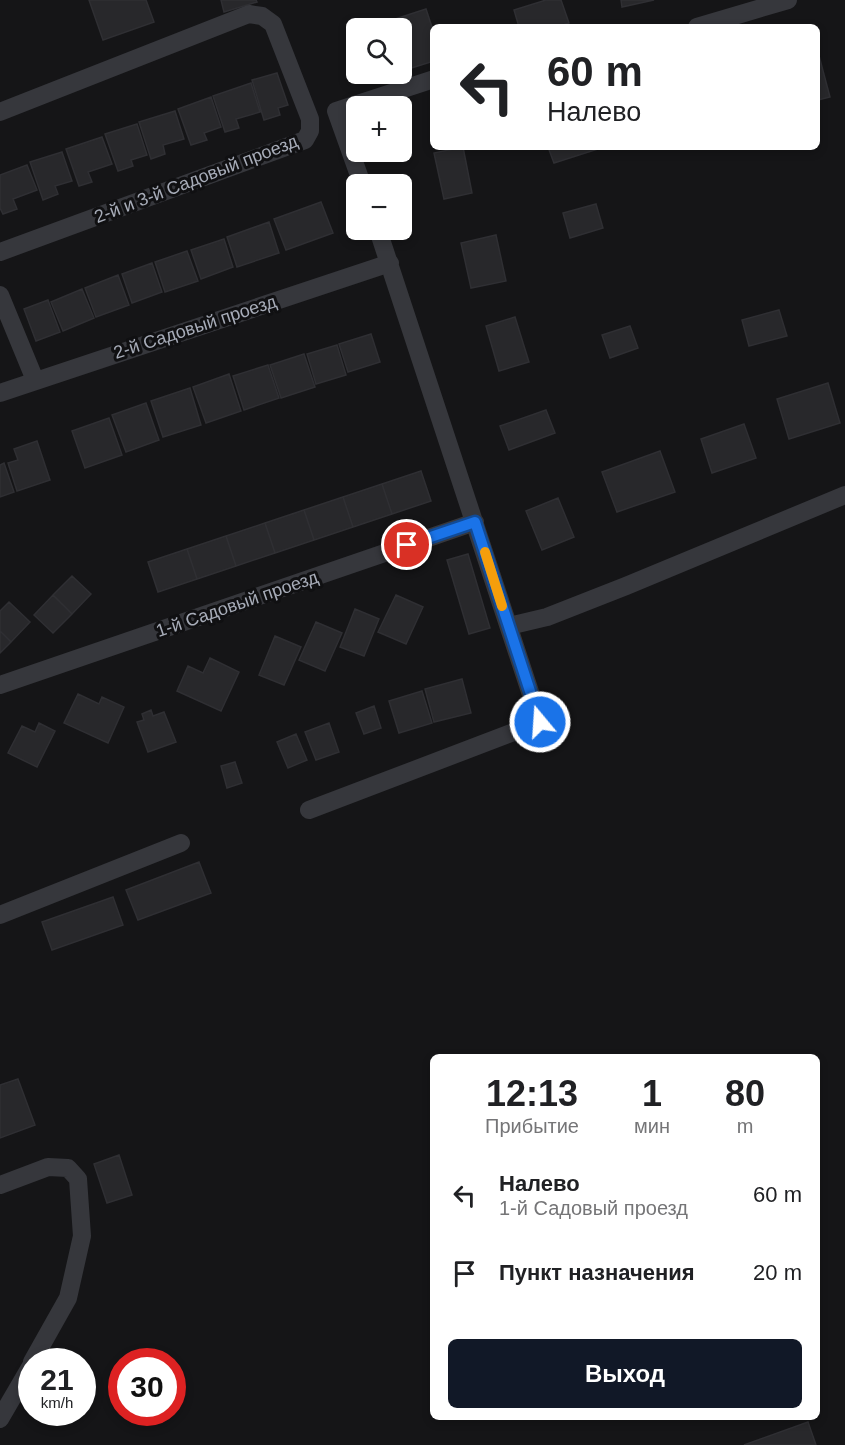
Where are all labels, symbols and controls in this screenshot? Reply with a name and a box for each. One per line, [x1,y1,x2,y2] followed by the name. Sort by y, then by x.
[346,18,412,240] map controls
[346,18,412,84] button: search
[448,48,526,126] icon: left
[547,48,643,95] text: 60 m
[346,96,412,162] button: +
[547,97,641,127] text: Налево
[91,131,301,227] street label: 2-й и 3-й Садовый проезд
[346,174,412,240] button: −
[111,291,279,363] street label: 2-й Садовый проезд
[381,519,432,570] pin
[390,528,423,561] icon: arrive
[153,567,321,641] street label: 1-й Садовый проезд
[508,690,572,754] position arrow
[486,1073,578,1114] text: 12:13
[642,1073,662,1114] text: 1
[725,1073,765,1114] text: 80
[485,1115,579,1137] text: Прибытие
[634,1115,670,1137] text: мин
[737,1115,753,1137] text: m
[499,1171,580,1196] text: Налево
[448,1179,481,1212] icon: left
[753,1182,802,1207] text: 60 m
[499,1197,688,1219] text: 1-й Садовый проезд
[448,1257,481,1290] icon: arrive
[499,1260,695,1285] text: Пункт назначения
[753,1260,802,1285] text: 20 m
[448,1339,802,1408] button: Выход
[108,1348,186,1426] speed limit sign: 30
[40,1363,74,1396] text: 21
[41,1394,73,1411] text: km/h

